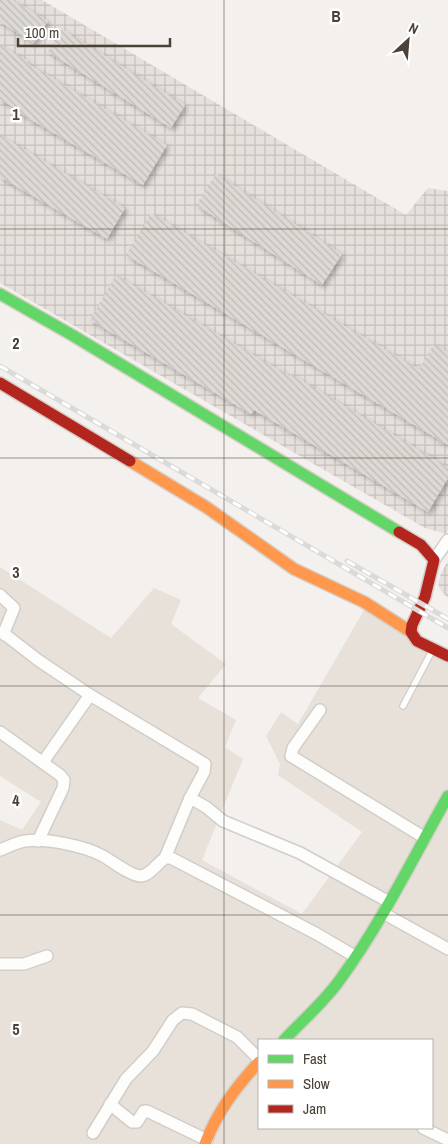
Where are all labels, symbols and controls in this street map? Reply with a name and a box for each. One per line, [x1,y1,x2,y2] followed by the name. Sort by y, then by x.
[331,5,341,27] text: B
[18,15,170,47] scale bar
[383,15,433,65] north arrow
[406,18,421,38] text: N
[25,22,59,43] text: 100 m
[12,103,20,125] text: 1
[12,332,20,354] text: 2
[12,561,20,583] text: 3
[12,789,20,811] text: 4
[12,1018,20,1040] text: 5
[258,1039,433,1129] legend
[303,1048,327,1069] text: Fast
[303,1073,330,1094] text: Slow
[303,1098,326,1119] text: Jam

